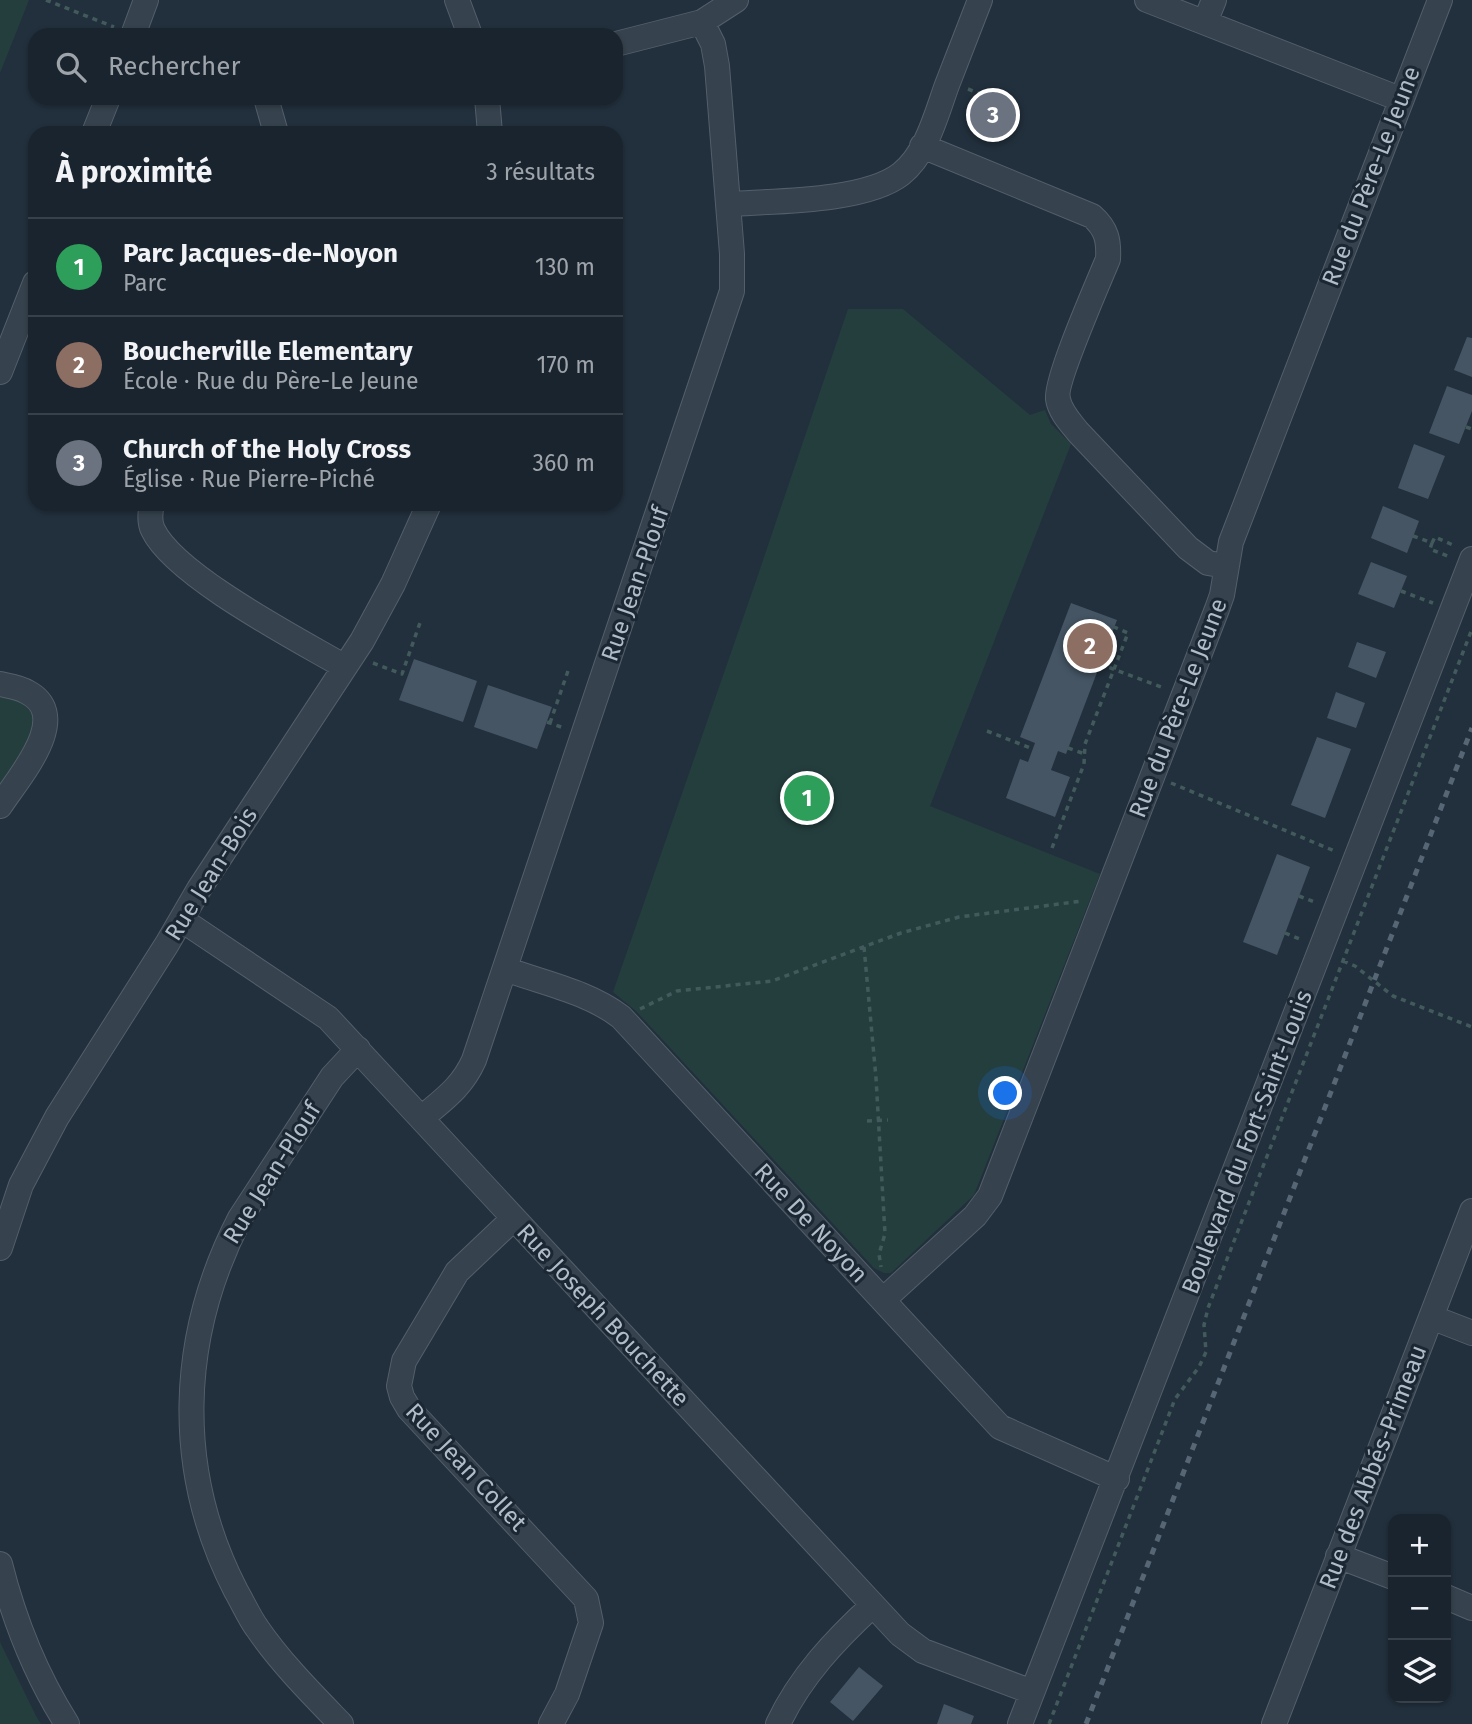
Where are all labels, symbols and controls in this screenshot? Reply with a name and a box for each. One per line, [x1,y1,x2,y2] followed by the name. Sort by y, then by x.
[28,28,623,105] search box
[52,48,90,86] icon: search
[108,51,240,82] text: Rechercher
[1316,62,1426,290] street label: Rue du Père-Le Jeune
[970,89,1016,141] pin: 3
[56,154,212,190] text: À proximité
[486,158,595,186] text: 3 résultats
[123,238,398,269] text: Parc Jacques-de-Noyon
[74,253,84,281] text: 1
[535,253,595,281] text: 130 m
[123,269,167,297] text: Parc
[123,336,412,367] text: Boucherville Elementary
[73,351,85,379] text: 2
[536,351,595,379] text: 170 m
[123,367,419,395] text: École · Rue du Père-Le Jeune
[123,434,411,465] text: Church of the Holy Cross
[73,449,85,477] text: 3
[533,449,595,477] text: 360 m
[123,465,375,493] text: Église · Rue Pierre-Piché
[595,501,675,665] street label: Rue Jean-Plouf
[1123,594,1233,822] street label: Rue du Père-Le Jeune
[1067,620,1113,672] pin: 2
[784,772,830,824] pin: 1
[159,802,263,946] street label: Rue Jean-Bois
[1176,986,1318,1298] street label: Boulevard du Fort-Saint-Louis
[988,1076,1022,1110] your location
[217,1095,328,1249] street label: Rue Jean-Plouf
[749,1158,873,1288] street label: Rue De Noyon
[511,1218,695,1412] street label: Rue Joseph Bouchette
[1314,1341,1432,1593] street label: Rue des Abbés-Primeau
[400,1397,532,1537] street label: Rue Jean Collet
[1388,1514,1451,1703] map controls
[1388,1514,1451,1577] button: +
[1388,1577,1451,1640] button: −
[1388,1640,1451,1703] button: layers

